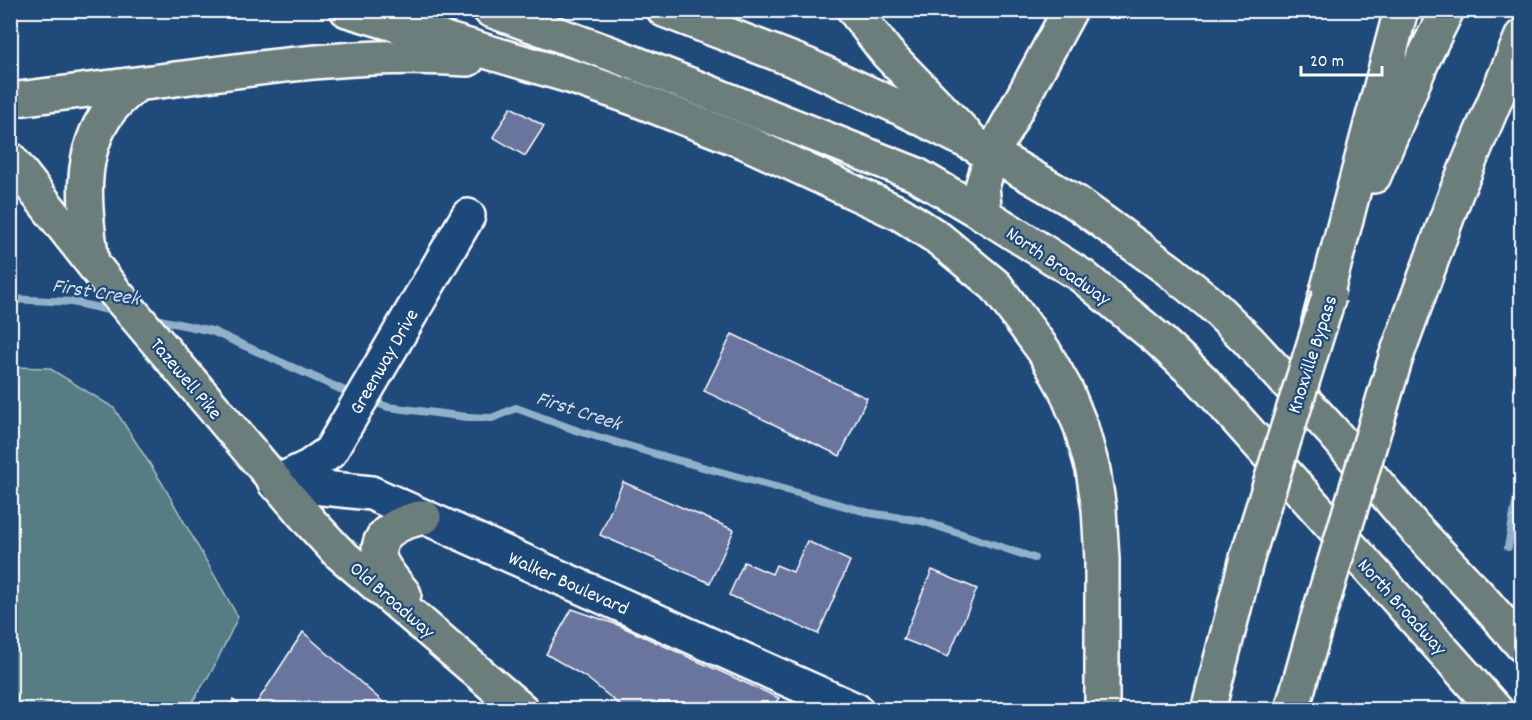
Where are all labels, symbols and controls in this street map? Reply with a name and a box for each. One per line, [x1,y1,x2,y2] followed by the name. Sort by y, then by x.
[1301,39,1382,77] scale bar
[1310,50,1344,75] text: 20 m
[999,221,1116,314] street label: North Broadway
[50,272,144,316] water label: First Creek
[1282,292,1346,418] street label: Knoxville Bypass
[344,304,427,421] street label: Greenway Drive
[142,333,227,427] street label: Tazewell Pike
[532,385,627,441] water label: First Creek
[503,546,633,624] street label: Walker Boulevard
[1349,553,1453,663] street label: North Broadway
[342,556,441,647] street label: Old Broadway

